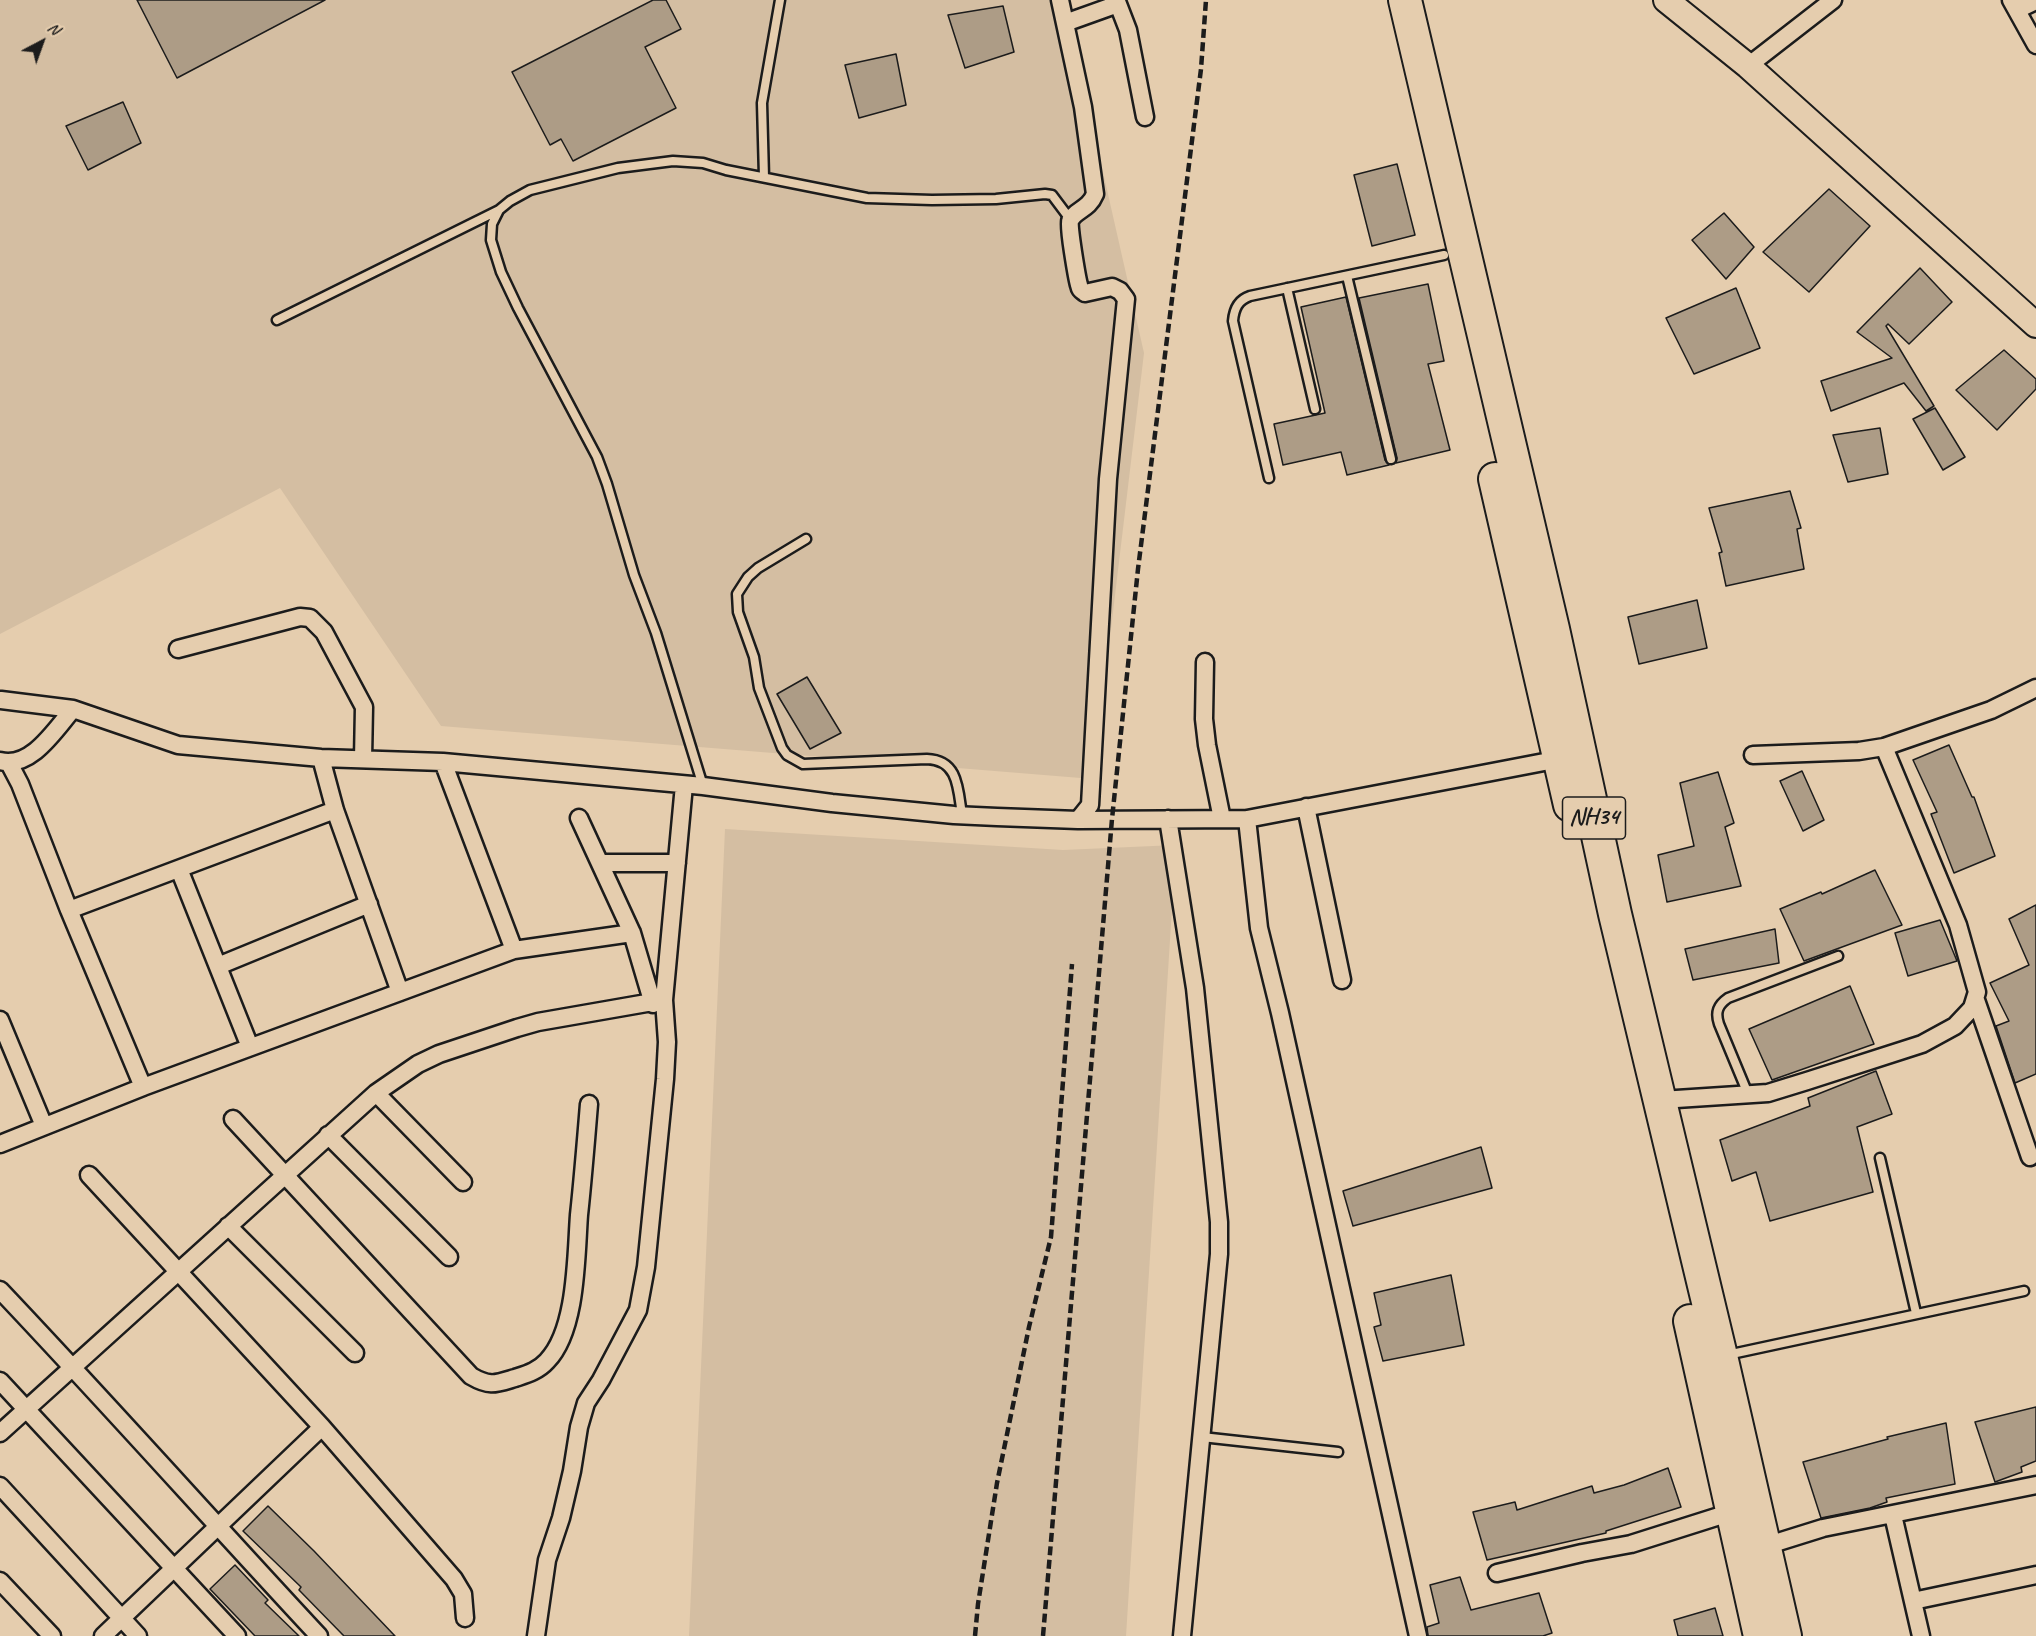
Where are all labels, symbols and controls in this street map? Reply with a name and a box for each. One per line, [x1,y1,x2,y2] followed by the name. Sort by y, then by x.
[12,12,72,72] north arrow
[44,18,64,39] text: N
[1562,797,1626,839] road number: NH34

